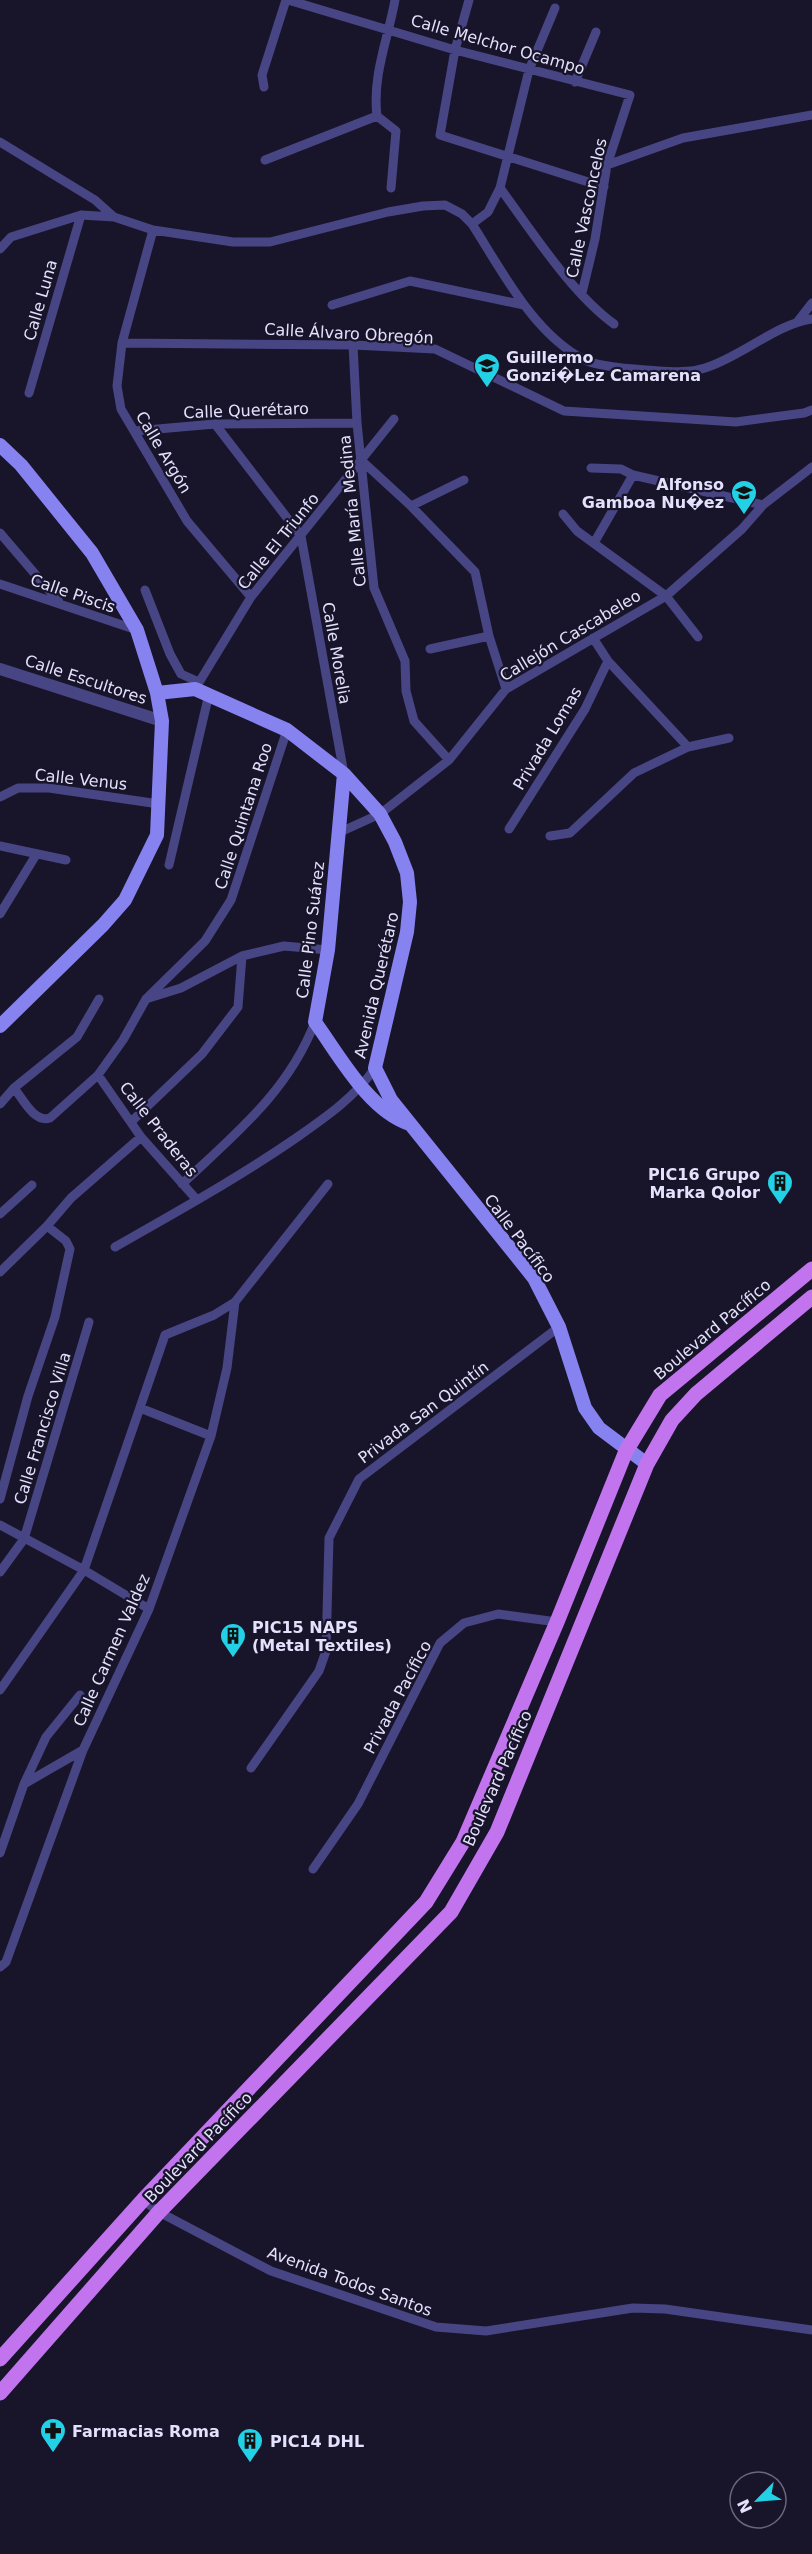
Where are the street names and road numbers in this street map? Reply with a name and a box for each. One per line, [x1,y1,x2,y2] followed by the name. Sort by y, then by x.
[409,11,587,78] street label: Calle Melchor Ocampo
[562,136,611,280] street label: Calle Vasconcelos
[20,257,61,343] street label: Calle Luna
[264,320,434,347] street label: Calle Álvaro Obregón
[183,399,309,422] street label: Calle Querétaro
[132,408,195,497] street label: Calle Argón
[335,434,370,588] street label: Calle María Medina
[234,489,323,593] street label: Calle El Triunfo
[28,570,118,617] street label: Calle Piscis
[496,586,644,685] street label: Callejón Cascabeleo
[318,601,355,706] street label: Calle Morelia
[22,651,149,708] street label: Calle Escultores
[509,683,586,793] street label: Privada Lomas
[211,740,276,892] street label: Calle Quintana Roo
[34,765,128,794] street label: Calle Venus
[293,860,328,1000] street label: Calle Pino Suárez
[350,910,403,1060] street label: Avenida Querétaro
[116,1078,202,1181] street label: Calle Praderas
[480,1190,559,1286] street label: Calle Pacífico
[650,1275,775,1384] street label: Boulevard Pacífico
[10,1350,75,1507] street label: Calle Francisco Villa
[354,1357,492,1468] street label: Privada San Quintín
[69,1571,154,1729] street label: Calle Carmen Valdez
[360,1637,435,1757] street label: Privada Pacífico
[459,1707,536,1849] street label: Boulevard Pacífico
[141,2088,256,2207] street label: Boulevard Pacífico
[265,2243,435,2320] street label: Avenida Todos Santos

